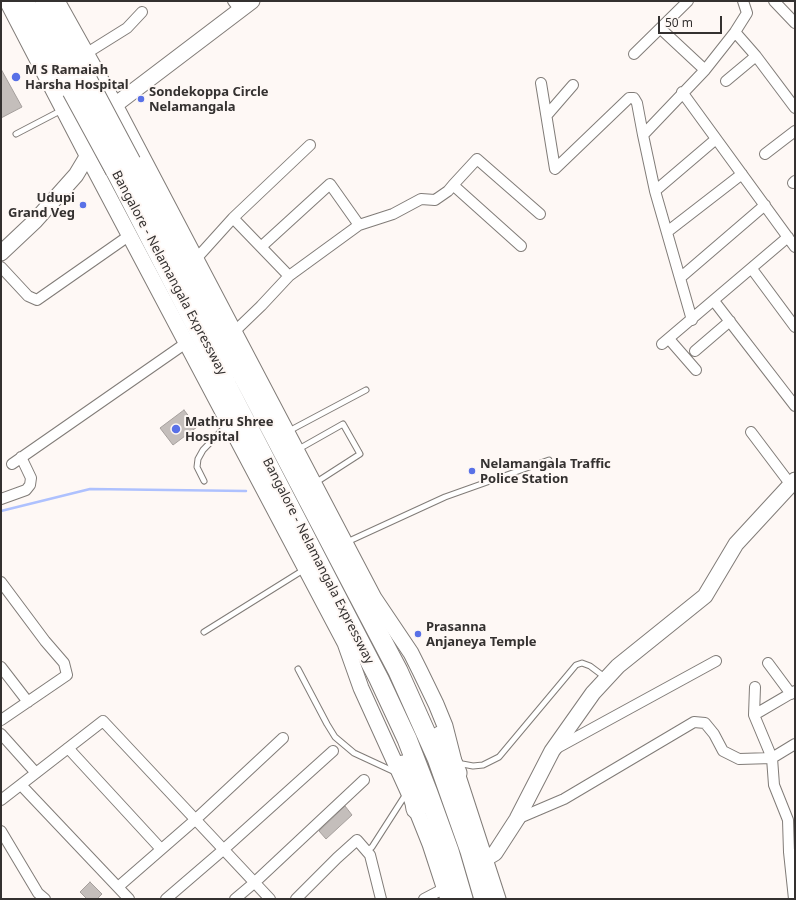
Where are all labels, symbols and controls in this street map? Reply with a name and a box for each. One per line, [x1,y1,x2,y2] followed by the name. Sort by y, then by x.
[660,8,724,34] scale bar
[665,14,693,31] text: 50 m
[25,62,129,93] place label: M S Ramaiah Harsha Hospital
[10,71,22,83] marker: M S Ramaiah Harsha Hospital
[149,84,269,115] place label: Sondekoppa Circle Nelamangala
[136,94,146,104] marker: Sondekoppa Circle Nelamangala
[108,168,230,378] street label: Bangalore - Nelamangala Expressway
[8,190,75,221] place label: Udupi Grand Veg
[78,200,88,210] marker: Udupi Grand Veg
[185,414,273,445] place label: Mathru Shree Hospital
[170,423,182,435] marker: Mathru Shree Hospital
[259,455,377,667] street label: Bangalore - Nelamangala Expressway
[480,456,611,487] place label: Nelamangala Traffic Police Station
[467,466,477,476] marker: Nelamangala Traffic Police Station
[426,619,537,650] place label: Prasanna Anjaneya Temple
[413,629,423,639] marker: Prasanna Anjaneya Temple

